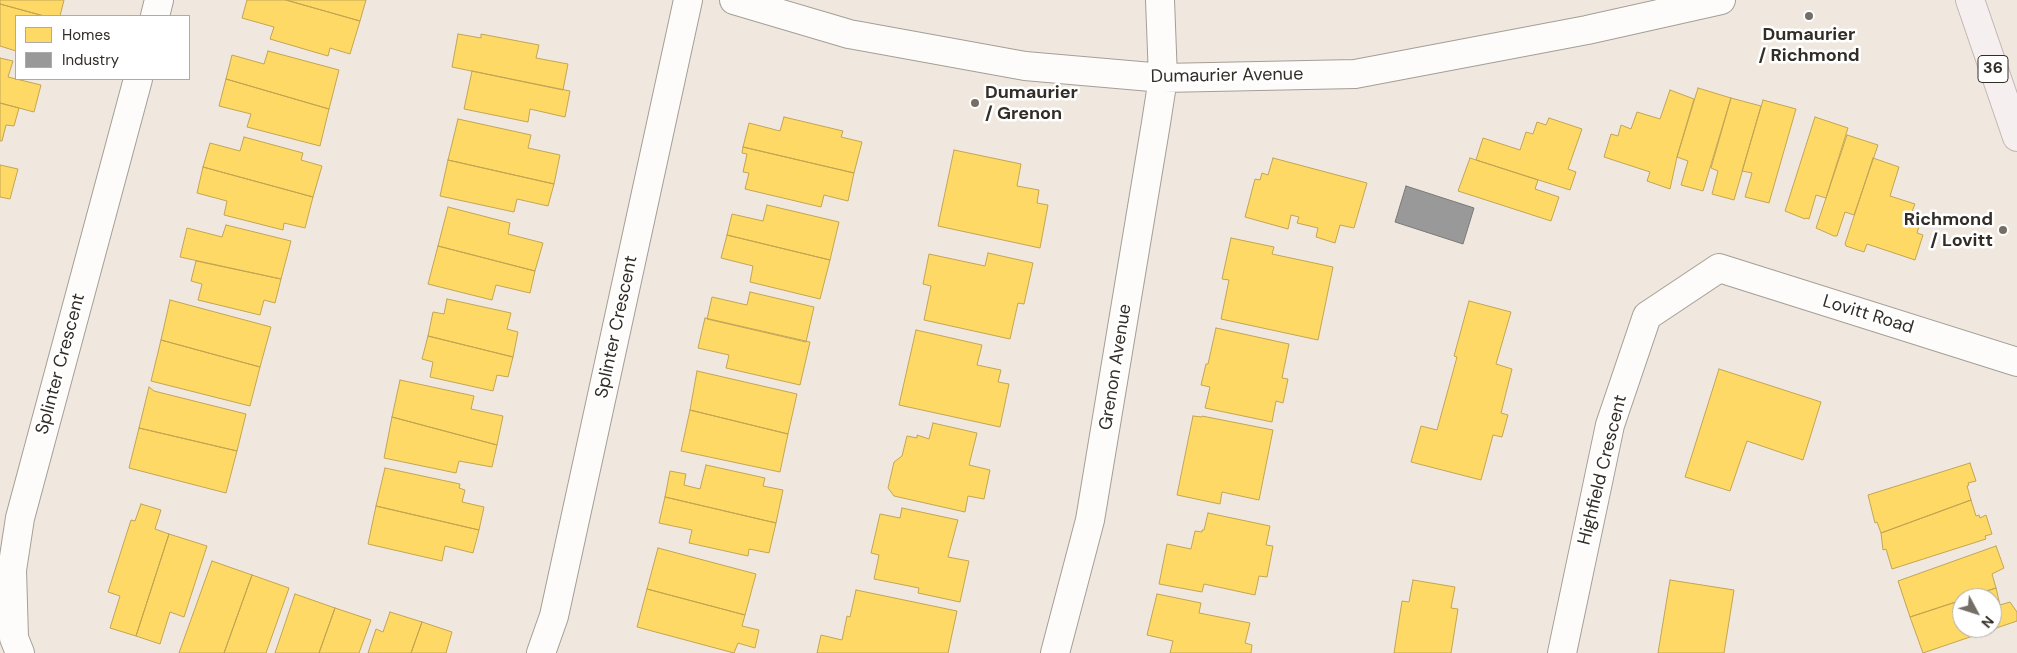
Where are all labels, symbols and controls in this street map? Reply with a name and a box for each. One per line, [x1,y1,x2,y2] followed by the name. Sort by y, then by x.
[1803,10,1815,22] marker: Dumaurier / Richmond
[15,15,190,80] legend
[1758,24,1860,66] place label: Dumaurier / Richmond
[62,25,111,45] text: Homes
[62,50,119,70] text: Industry
[1978,56,2008,82] road number: 36
[1150,64,1304,88] street label: Dumaurier Avenue
[985,82,1078,125] place label: Dumaurier / Grenon
[969,97,981,109] marker: Dumaurier / Grenon
[1904,209,1993,252] place label: Richmond / Lovitt
[1997,224,2009,236] marker: Richmond / Lovitt
[591,254,643,400] street label: Splinter Crescent
[32,291,90,437] street label: Splinter Crescent
[1820,291,1916,339] street label: Lovitt Road
[1095,302,1137,432] street label: Grenon Avenue
[1574,393,1632,547] street label: Highfield Crescent
[1952,588,2002,638] north arrow
[1978,612,1998,632] text: N

